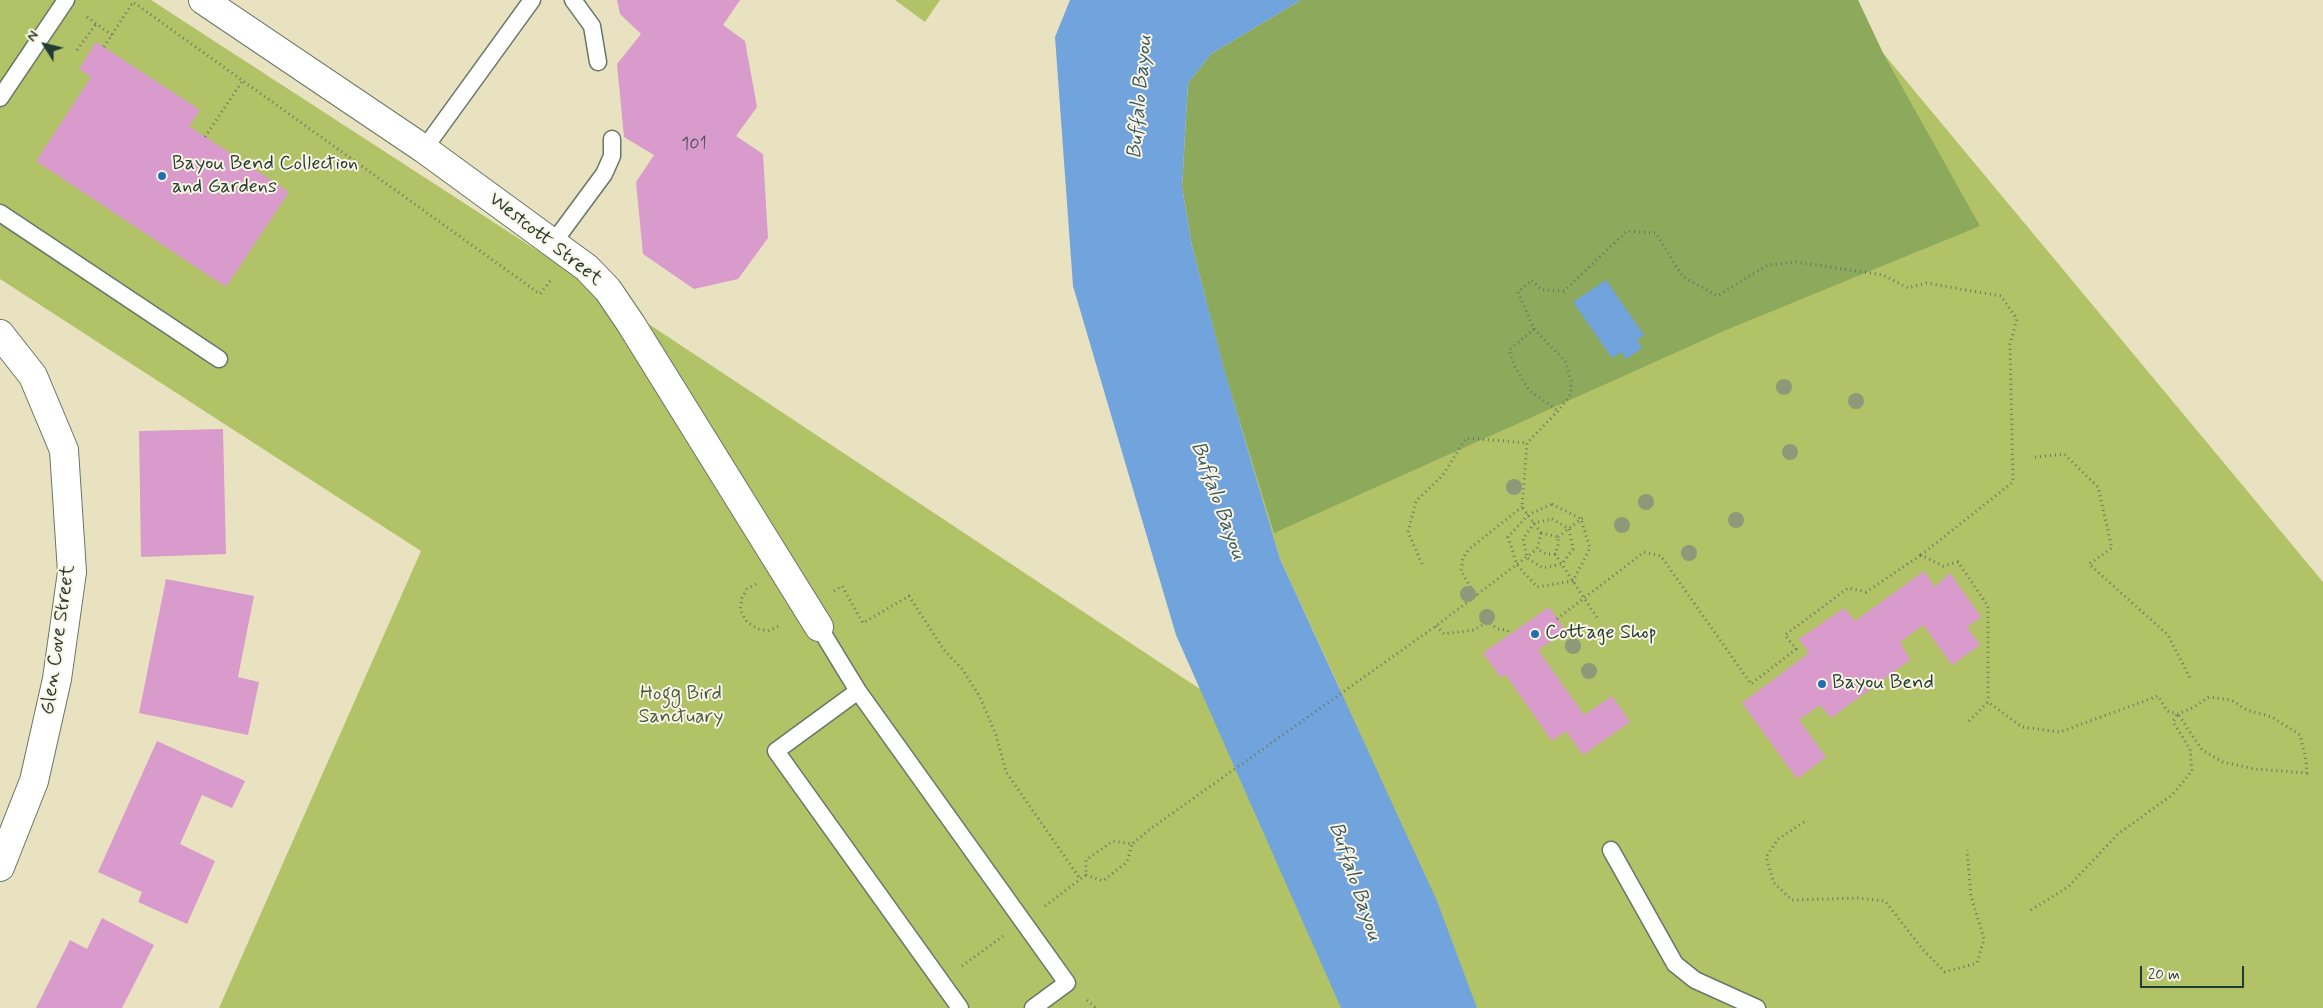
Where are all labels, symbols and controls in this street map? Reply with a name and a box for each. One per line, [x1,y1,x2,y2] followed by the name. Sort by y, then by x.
[20,20,70,70] north arrow
[23,27,43,45] text: N
[1123,34,1159,160] water label: Buffalo Bayou
[681,134,707,156] house number: 101
[172,153,358,200] place label: Bayou Bend Collection and Gardens
[156,170,168,182] marker: Bayou Bend Collection and Gardens
[483,188,607,292] street label: Westcott Street
[1184,438,1250,564] water label: Buffalo Bayou
[37,563,81,717] street label: Glen Cove Street
[1545,622,1657,646] place label: Cottage Shop
[1529,628,1541,640] marker: Cottage Shop
[1832,672,1934,696] place label: Bayou Bend
[1816,678,1828,690] marker: Bayou Bend
[639,683,723,730] park label: Hogg Bird Sanctuary
[1322,819,1386,945] water label: Buffalo Bayou
[2143,956,2247,988] scale bar
[2148,965,2180,985] text: 20 m

